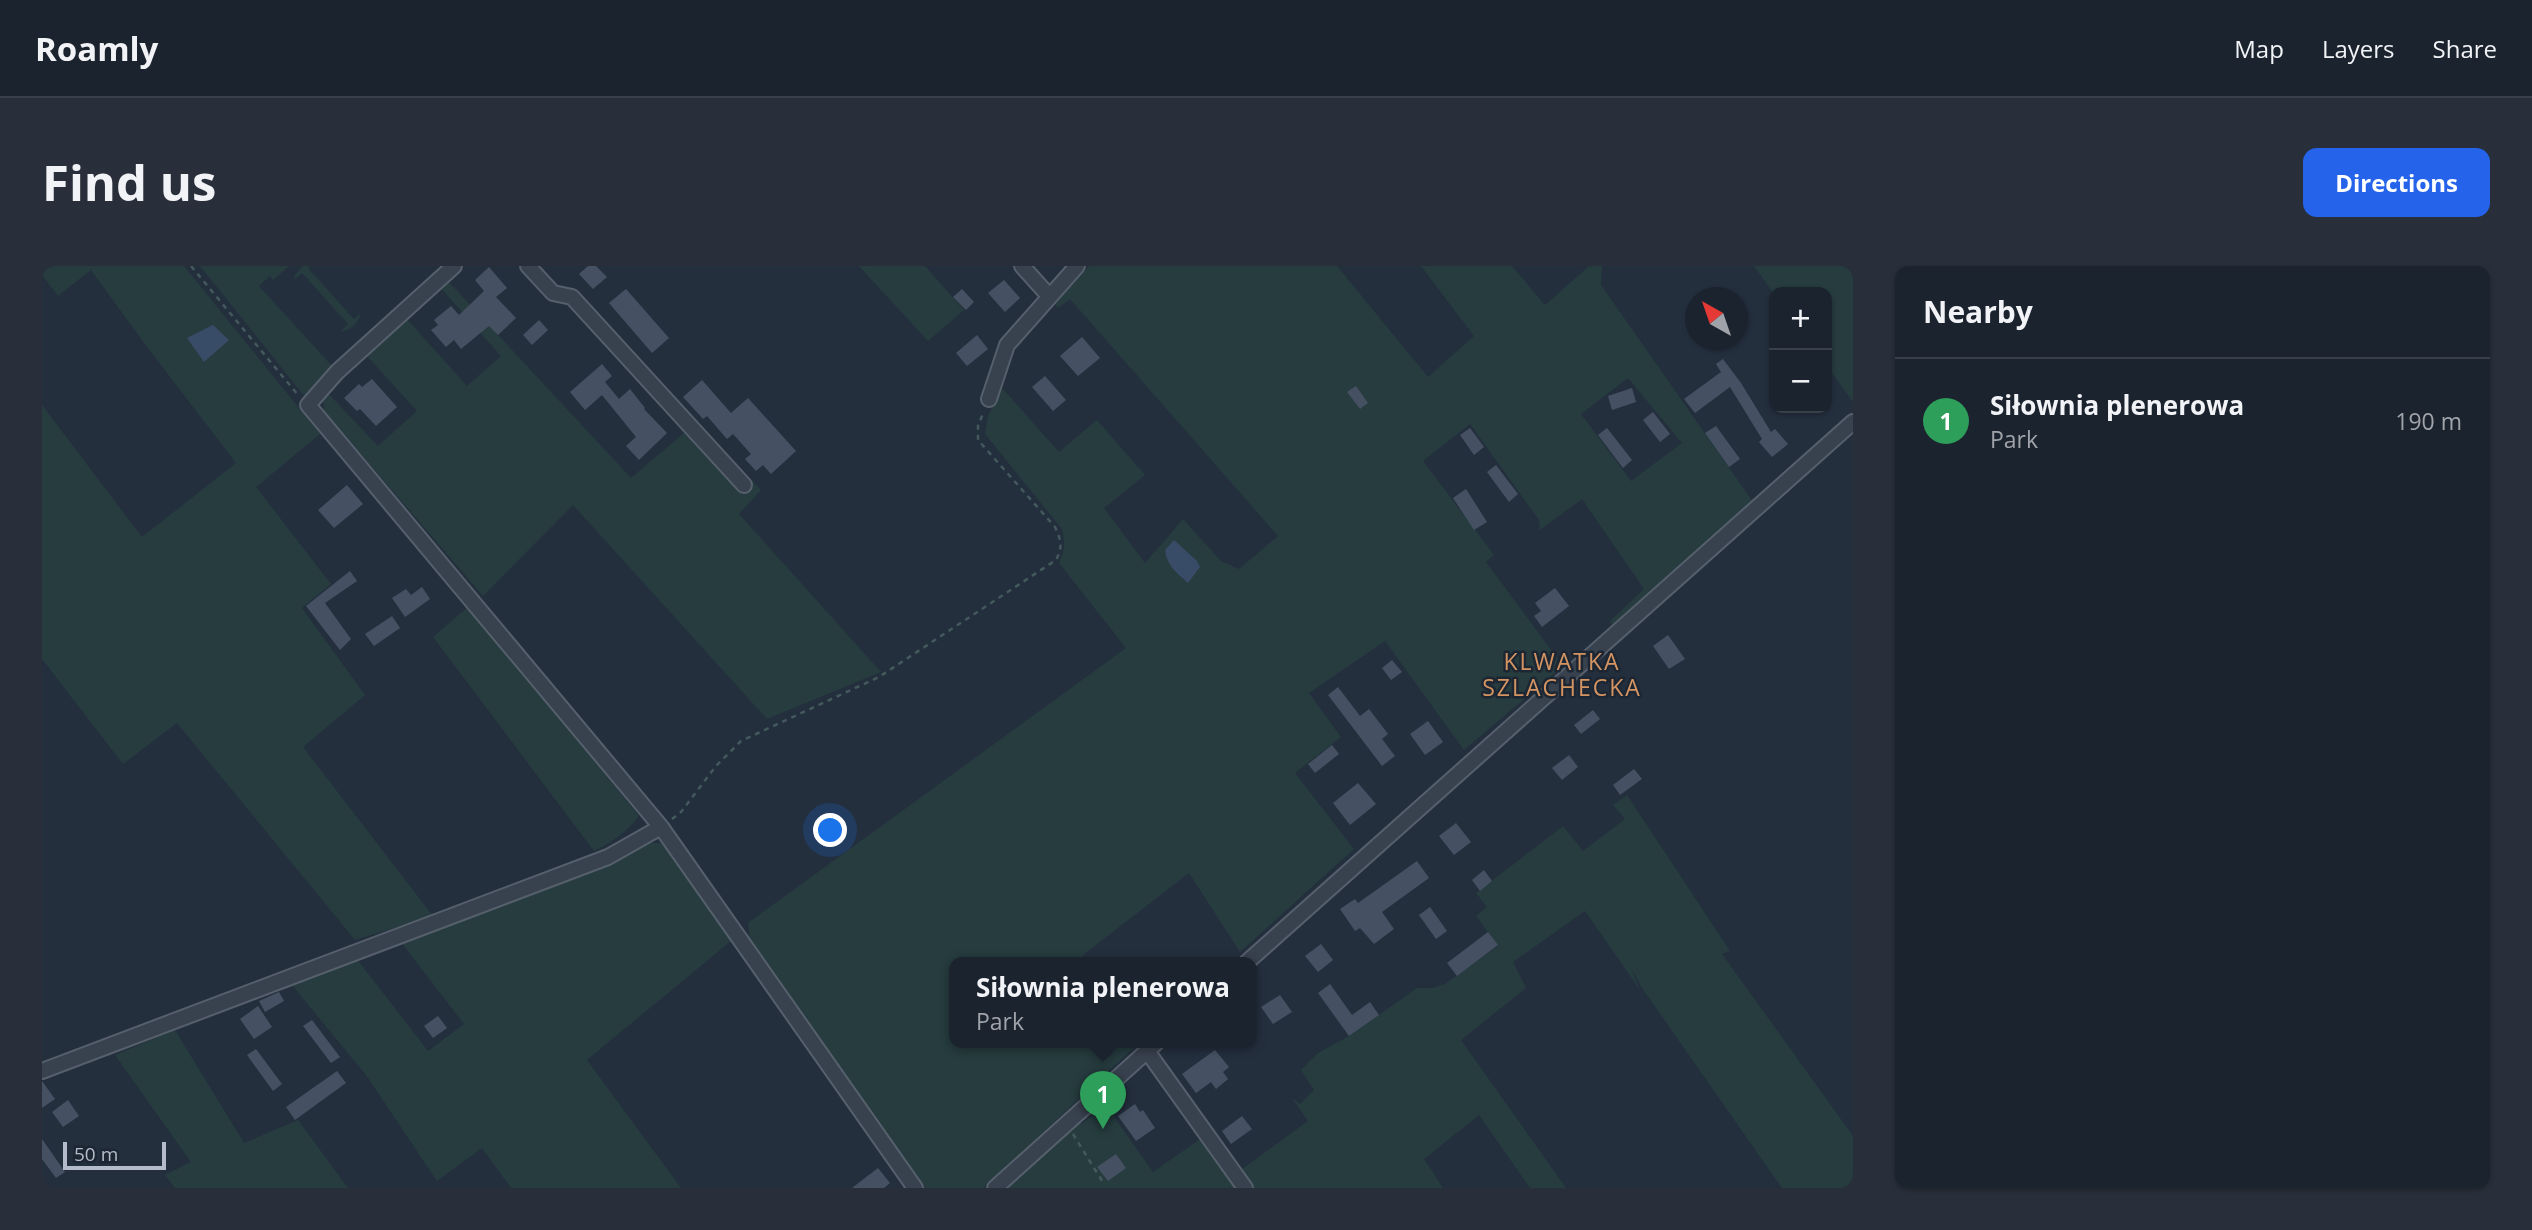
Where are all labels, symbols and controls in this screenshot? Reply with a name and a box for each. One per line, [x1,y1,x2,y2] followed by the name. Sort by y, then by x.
[35,26,158,71] text: Roamly
[2234,32,2284,65] text: Map
[2322,32,2395,65] text: Layers
[2433,32,2497,65] text: Share
[2303,148,2490,217] button: Directions
[42,149,216,215] text: Find us
[1685,287,1748,350] north arrow
[1769,287,1832,413] map controls
[1769,287,1832,350] button: +
[1923,291,2033,332] text: Nearby
[1769,350,1832,413] button: −
[1990,387,2244,423] text: Siłownia plenerowa
[1939,405,1953,437] text: 1
[2395,405,2462,437] text: 190 m
[1990,423,2038,455] text: Park
[1482,645,1642,703] district label: KLWATKA SZLACHECKA
[813,813,847,847] your location
[949,957,1257,1048] popup
[976,969,1230,1005] text: Siłownia plenerowa
[976,1005,1024,1037] text: Park
[1080,1071,1126,1129] pin: 1
[63,1139,166,1171] scale bar
[74,1141,118,1167] text: 50 m

